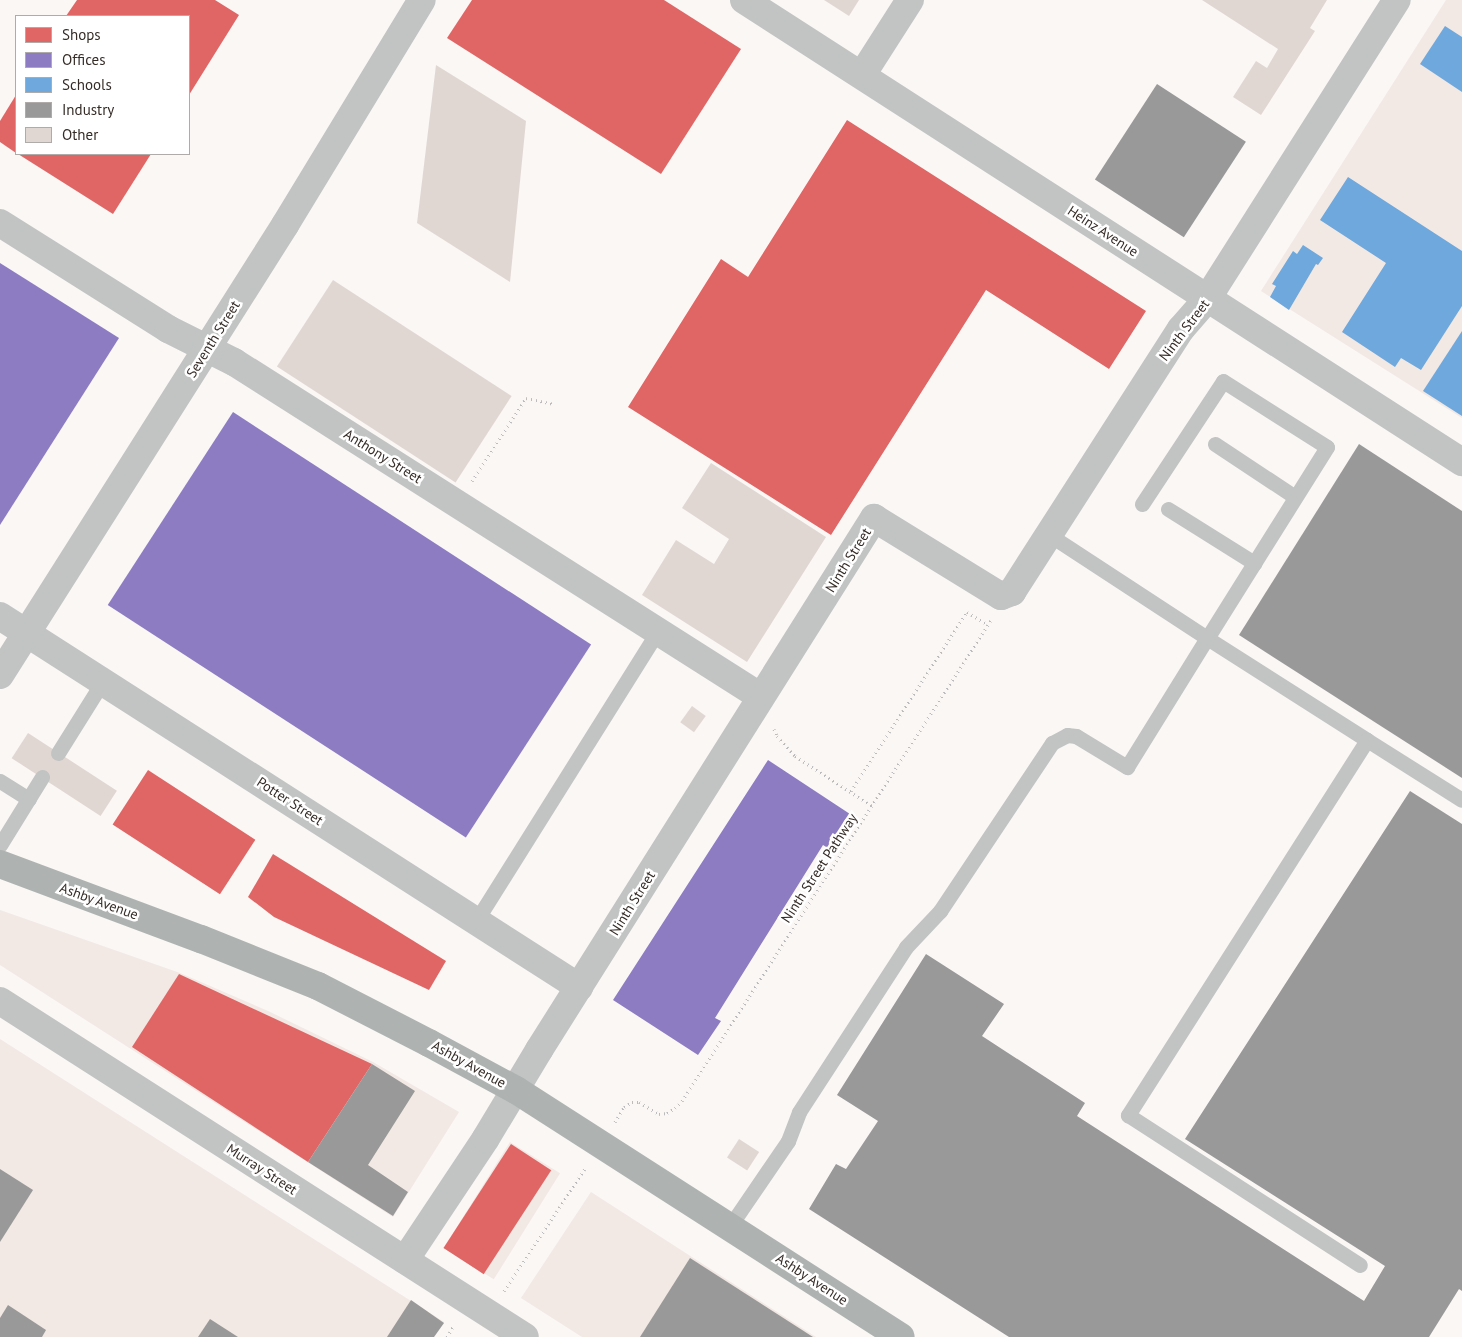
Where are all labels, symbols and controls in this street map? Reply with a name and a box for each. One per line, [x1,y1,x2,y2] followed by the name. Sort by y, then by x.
[15,15,190,155] legend
[62,25,101,44] text: Shops
[62,50,106,69] text: Offices
[62,75,112,94] text: Schools
[62,100,114,119] text: Industry
[62,125,98,144] text: Other
[1064,202,1142,260] street label: Heinz Avenue
[1155,296,1213,364] street label: Ninth Street
[183,297,243,381] street label: Seventh Street
[341,425,425,487] street label: Anthony Street
[822,525,874,595] street label: Ninth Street
[254,773,326,829] street label: Potter Street
[777,810,861,926] street label: Ninth Street Pathway
[606,868,658,938] street label: Ninth Street
[57,879,141,923] street label: Ashby Avenue
[429,1037,509,1091] street label: Ashby Avenue
[223,1140,301,1198] street label: Murray Street
[773,1249,851,1309] street label: Ashby Avenue

